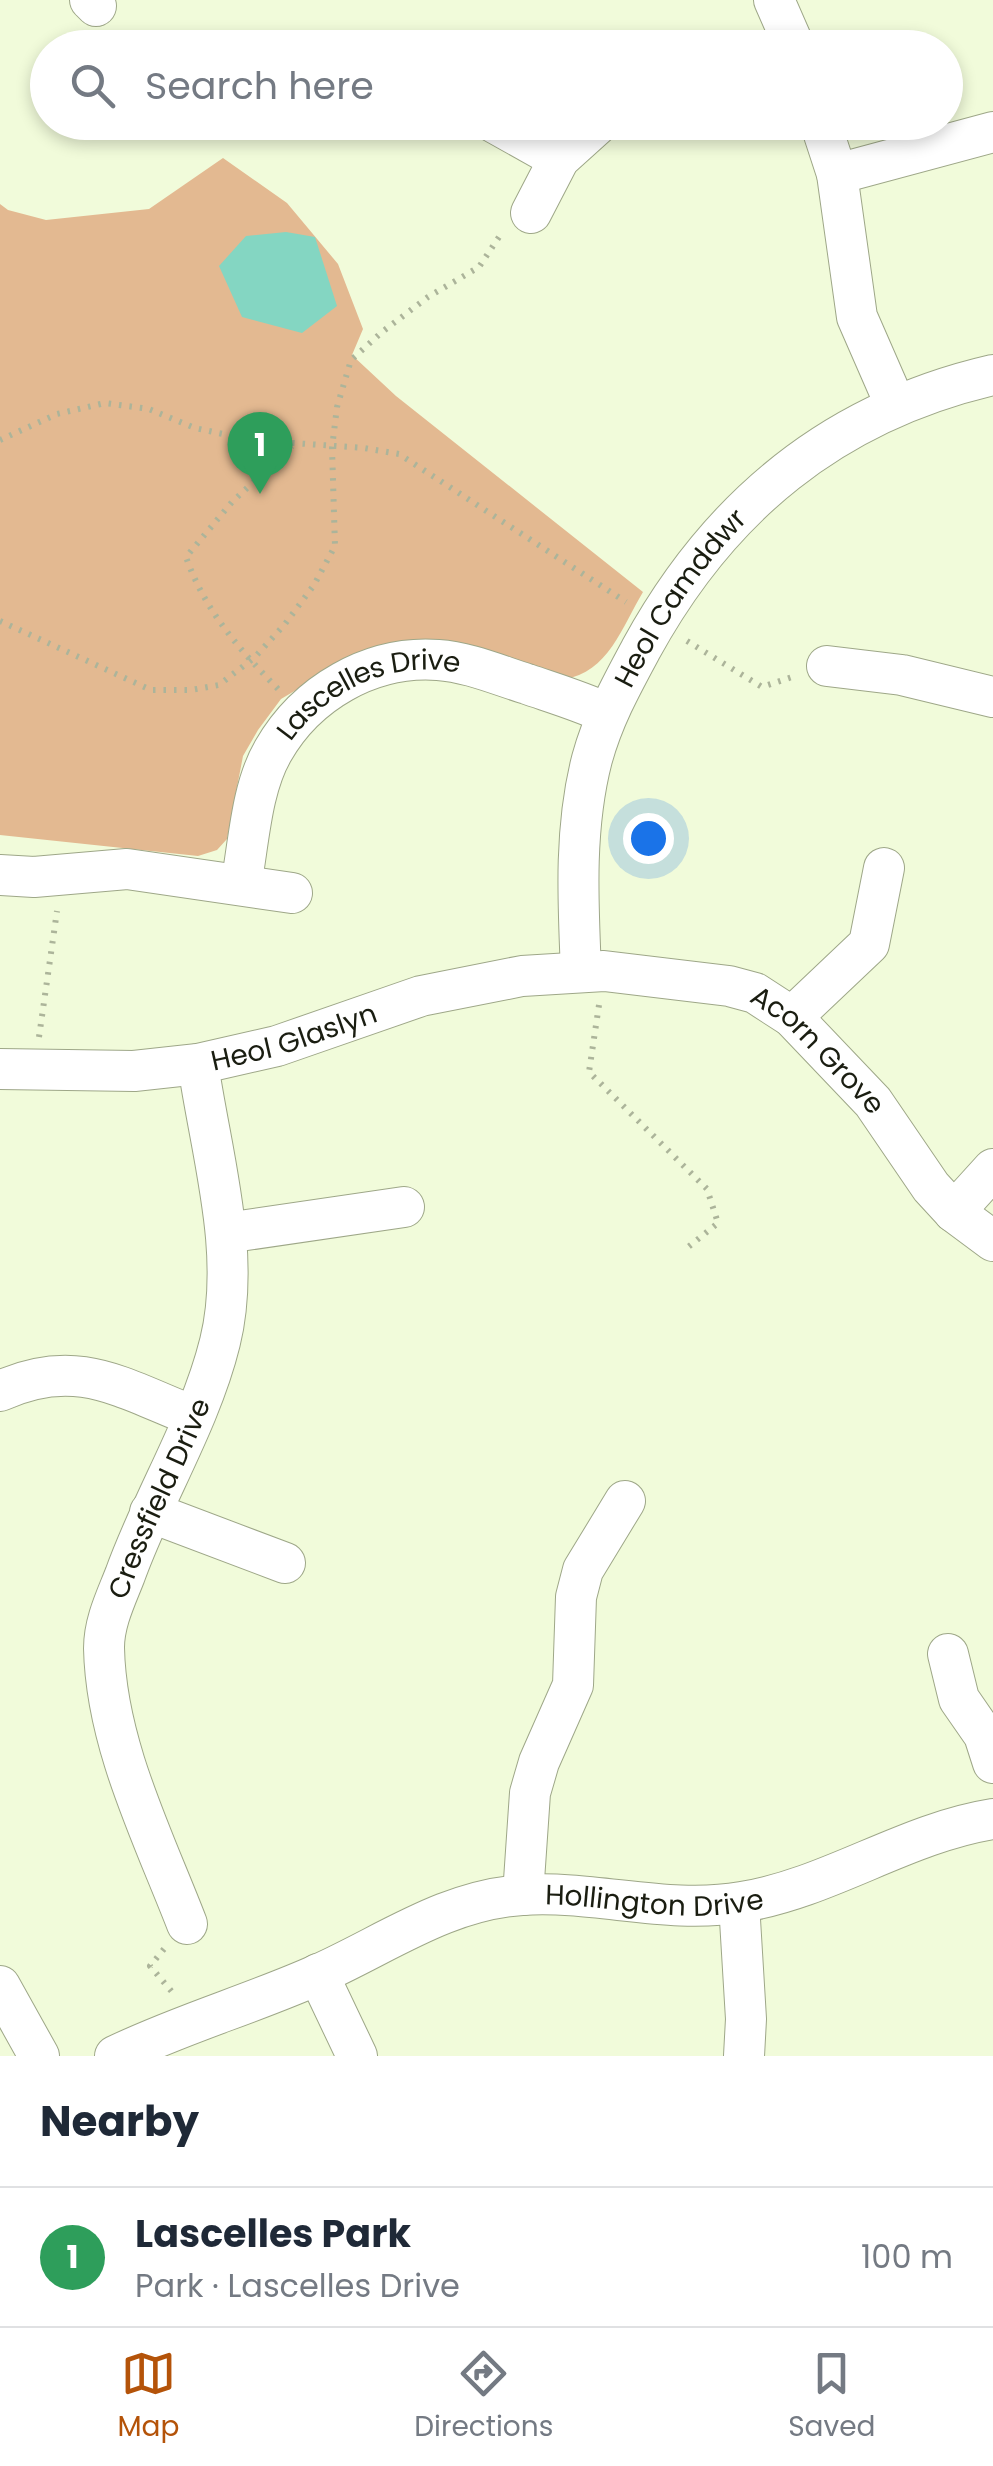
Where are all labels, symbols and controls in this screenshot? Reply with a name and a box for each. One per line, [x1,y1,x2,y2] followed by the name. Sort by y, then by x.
[30,30,963,140] search box
[65,58,120,113] icon: search
[145,59,374,112] text: Search here
[228,412,292,494] pin: 1
[605,500,755,694] street label: Heol Camddwr
[267,640,464,748] street label: Lascelles Drive
[623,813,674,864] your location
[743,976,894,1122] street label: Acorn Grove
[207,994,382,1080] street label: Heol Glaslyn
[98,1392,220,1605] street label: Cressfield Drive
[545,1875,767,1926] street label: Hollington Drive
[40,2092,199,2151] text: Nearby
[135,2207,411,2260] text: Lascelles Park
[66,2234,79,2279] text: 1
[861,2234,953,2279] text: 100 m
[135,2263,460,2308] text: Park · Lascelles Drive
[117,2346,179,2448] tab: Map
[414,2346,553,2448] tab: Directions
[788,2346,876,2448] tab: Saved

